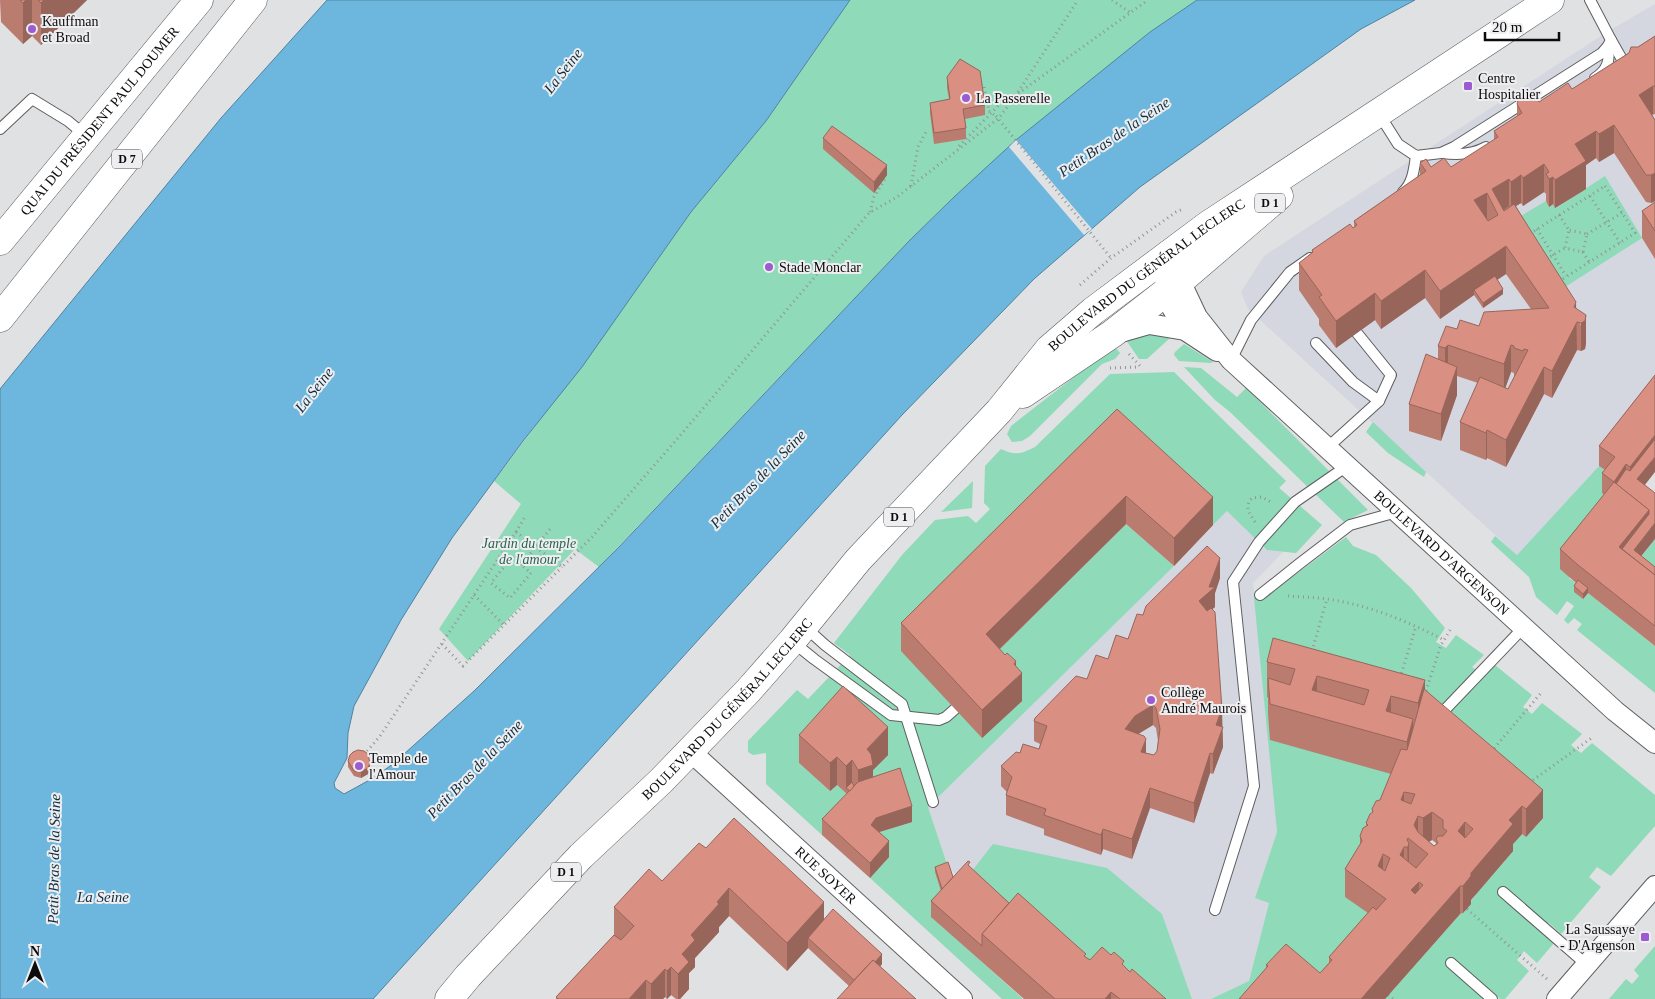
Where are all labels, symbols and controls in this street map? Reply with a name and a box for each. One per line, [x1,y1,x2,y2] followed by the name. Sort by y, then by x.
[1485,10,1559,42] scale bar
[42,14,99,45] place label: Kauffman et Broad
[1492,19,1523,35] text: 20 m
[17,23,182,218] street label: QUAI DU PRÉSIDENT PAUL DOUMER
[26,23,38,35] marker: Kauffman et Broad
[540,45,586,97] water label: La Seine
[1478,71,1541,102] place label: Centre Hospitalier
[1462,80,1474,92] marker: Centre Hospitalier
[976,91,1050,106] place label: La Passerelle
[960,92,972,104] marker: La Passerelle
[1055,94,1173,181] water label: Petit Bras de la Seine
[112,150,142,168] road number: D 7
[1255,194,1285,212] road number: D 1
[1045,196,1248,354] street label: BOULEVARD DU GÉNÉRAL LECLERC
[779,260,861,275] place label: Stade Monclar
[763,261,775,273] marker: Stade Monclar
[291,364,337,416] water label: La Seine
[706,426,809,532] water label: Petit Bras de la Seine
[1371,488,1512,618] street label: BOULEVARD D'ARGENSON
[884,508,914,526] road number: D 1
[482,536,576,567] park label: Jardin du temple de l'amour
[639,616,815,803] street label: BOULEVARD DU GÉNÉRAL LECLERC
[1161,685,1246,716] place label: Collège André Maurois
[1145,694,1157,706] marker: Collège André Maurois
[423,716,526,822] water label: Petit Bras de la Seine
[369,751,428,782] place label: Temple de l'Amour
[353,760,365,772] marker: Temple de l'Amour
[45,794,63,925] water label: Petit Bras de la Seine
[792,844,860,907] street label: RUE SOYER
[551,862,581,882] road number: D 1
[76,889,129,905] water label: La Seine
[1560,922,1635,953] place label: La Saussaye - D'Argenson
[1639,931,1651,943] marker: La Saussaye - D'Argenson
[10,939,60,989] north arrow
[30,944,40,959] text: N

